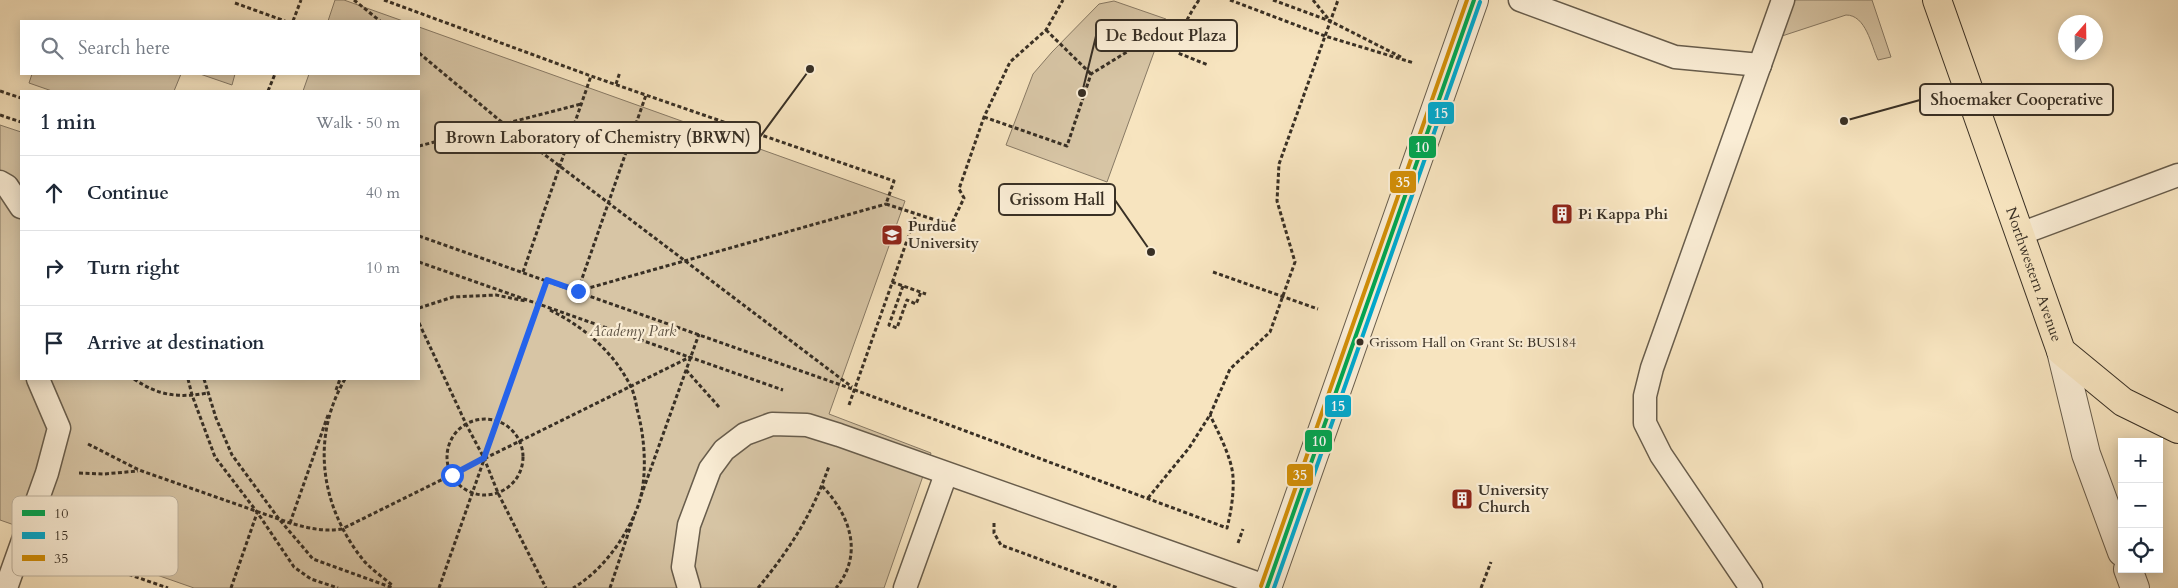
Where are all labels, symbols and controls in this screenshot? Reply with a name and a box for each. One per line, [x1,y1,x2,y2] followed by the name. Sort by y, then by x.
[2058,15,2103,60] north arrow
[20,20,420,75] search box
[1096,20,1237,51] callout: De Bedout Plaza
[1105,25,1227,47] text: De Bedout Plaza
[38,34,66,62] icon: search
[78,35,170,61] text: Search here
[1920,84,2113,115] callout: Shoemaker Cooperative
[1931,89,2104,111] text: Shoemaker Cooperative
[1427,101,1455,125] line badge: 15
[1434,104,1448,123] text: 15
[40,108,96,137] text: 1 min
[316,112,400,134] text: Walk · 50 m
[435,122,760,153] callout: Brown Laboratory of Chemistry (BRWN)
[445,127,751,149] text: Brown Laboratory of Chemistry (BRWN)
[1408,135,1437,159] line badge: 10
[1415,138,1429,157] text: 10
[1389,170,1417,194] line badge: 35
[1396,173,1410,192] text: 35
[40,179,68,207] icon: ahead
[87,180,169,206] text: Continue
[366,182,400,204] text: 40 m
[999,184,1115,215] callout: Grissom Hall
[1009,189,1105,211] text: Grissom Hall
[1550,202,1574,226] building icon: Pi Kappa Phi
[1578,204,1668,224] place label: Pi Kappa Phi
[2001,204,2067,345] street label: Northwestern Avenue
[908,216,980,253] place label: Purdue University
[880,223,904,247] school or university icon: Purdue University
[40,254,68,282] icon: right
[87,255,179,281] text: Turn right
[366,257,400,279] text: 10 m
[567,280,590,303] route end
[589,321,677,341] park label: Academy Park
[40,329,68,357] icon: arrive
[87,330,264,356] text: Arrive at destination
[1369,333,1576,352] place label: Grissom Hall on Grant St: BUS184
[1355,337,1365,347] marker: Grissom Hall on Grant St: BUS184
[1324,394,1352,418] line badge: 15
[1331,397,1345,416] text: 15
[1304,429,1333,453] line badge: 10
[1312,432,1326,451] text: 10
[2118,438,2163,573] map controls
[2118,438,2163,483] button: +
[1286,463,1314,487] line badge: 35
[441,464,464,487] route start
[1293,466,1307,485] text: 35
[1478,480,1550,517] place label: University Church
[2118,483,2163,528] button: −
[1450,487,1474,511] building icon: University Church
[12,496,178,576] legend
[54,504,68,523] text: 10
[54,526,68,545] text: 15
[2118,528,2163,573] button: locate
[54,549,68,568] text: 35

